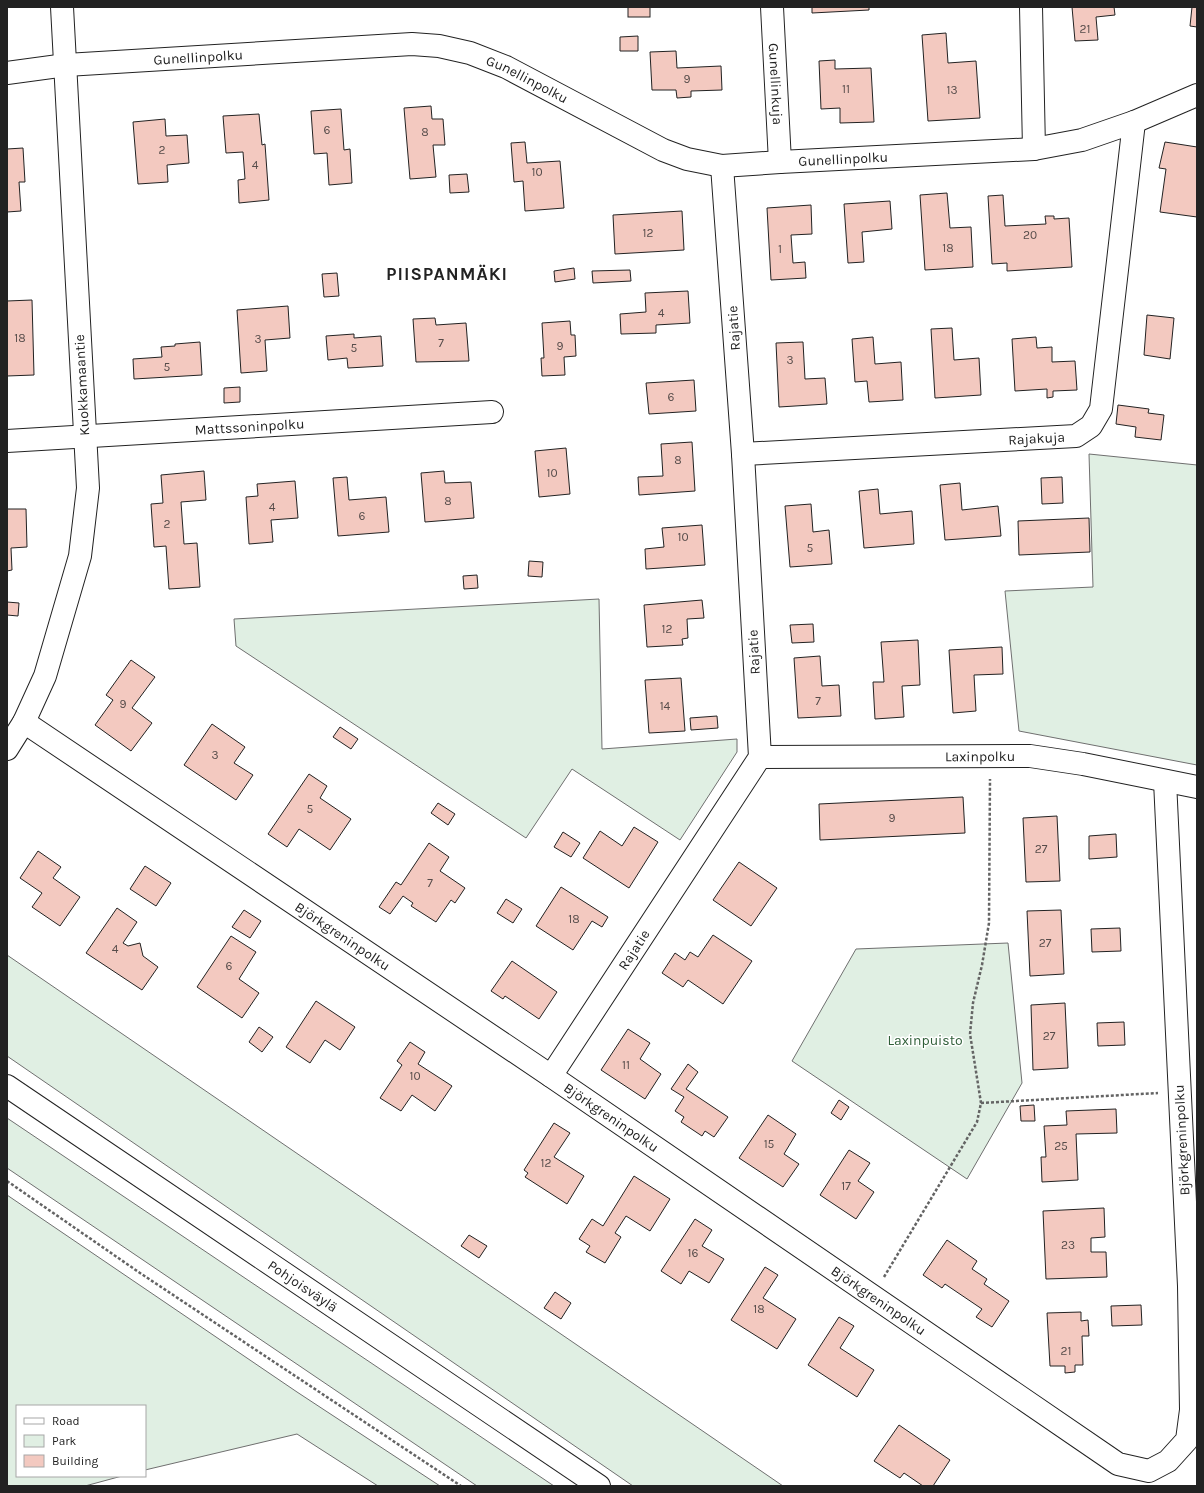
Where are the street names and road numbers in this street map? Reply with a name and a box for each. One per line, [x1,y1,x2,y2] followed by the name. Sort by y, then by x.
[765,42,787,125] street label: Gunellinkuja
[153,46,244,68] street label: Gunellinpolku
[484,52,571,107] street label: Gunellinpolku
[798,148,888,170] street label: Gunellinpolku
[724,305,744,351] street label: Rajatie
[71,334,93,436] street label: Kuokkamaantie
[194,415,305,438] street label: Mattssoninpolku
[1008,428,1065,448] street label: Rajakuja
[744,629,764,675] street label: Rajatie
[945,748,1015,765] street label: Laxinpolku
[292,898,394,974] street label: Björkgreninpolku
[614,926,653,973] street label: Rajatie
[561,1079,662,1156] street label: Björkgreninpolku
[1171,1084,1193,1196] street label: Björkgreninpolku
[265,1256,341,1315] street label: Pohjoisväylä
[828,1262,929,1339] street label: Björkgreninpolku

